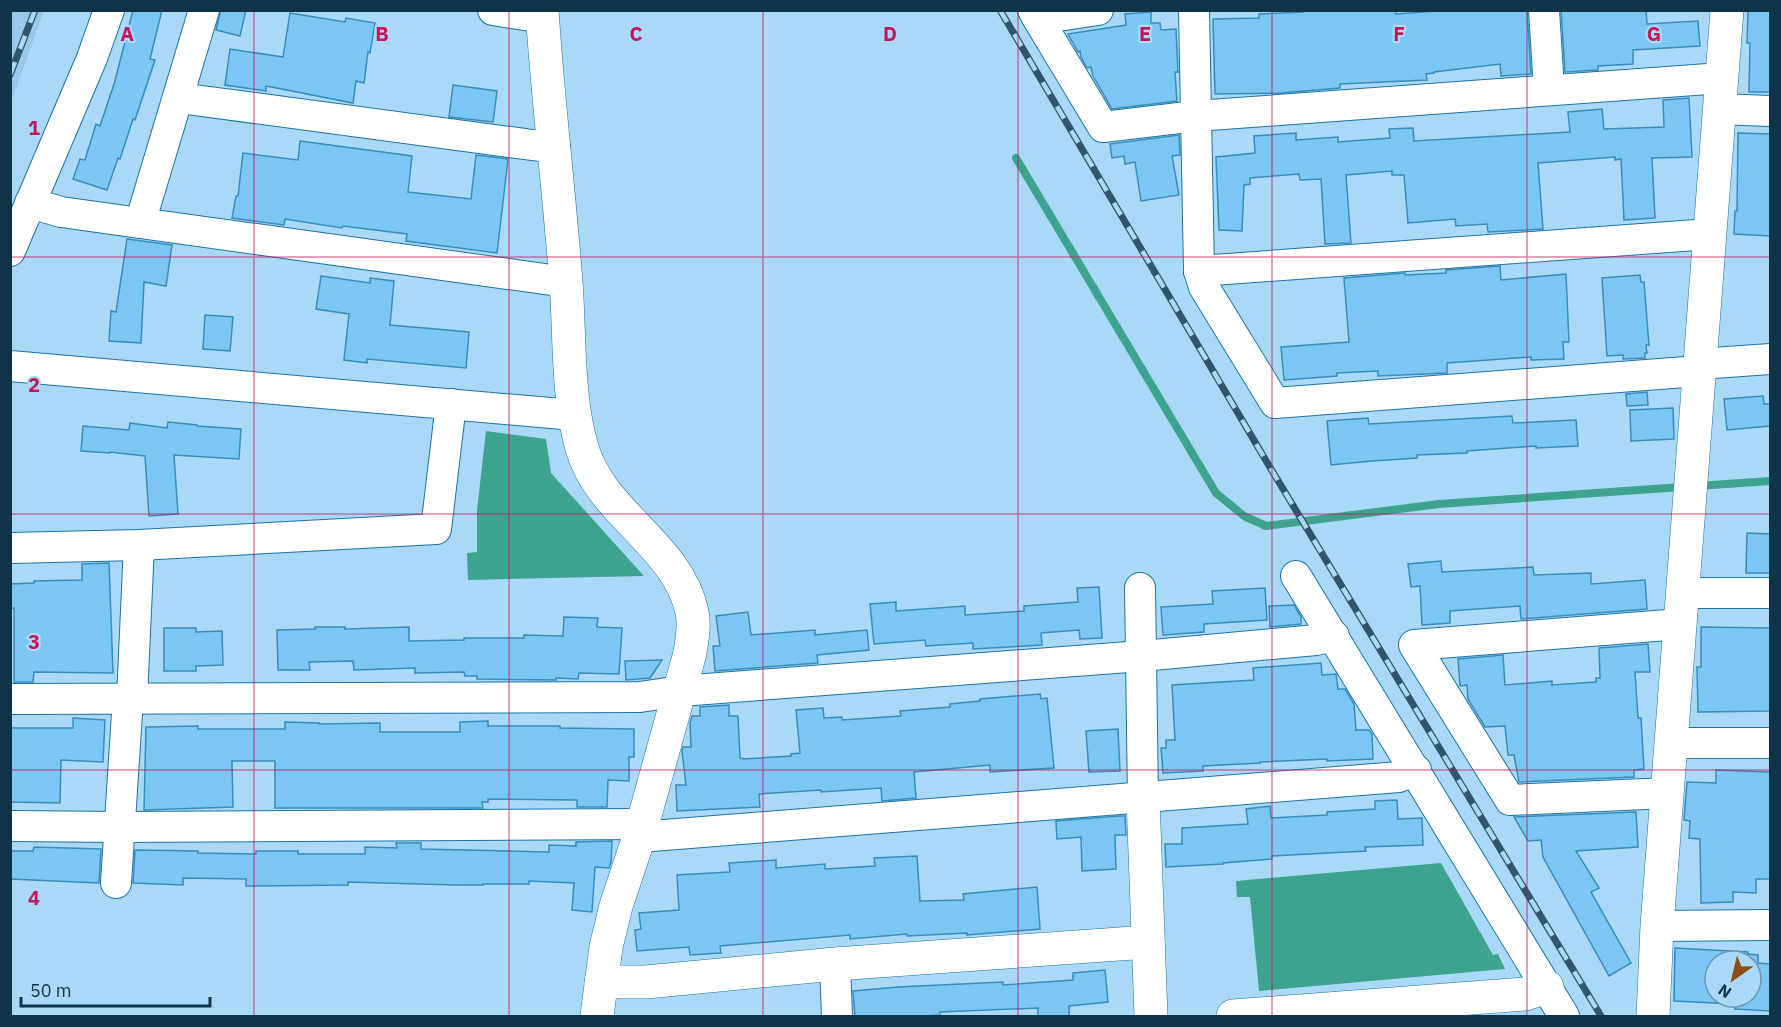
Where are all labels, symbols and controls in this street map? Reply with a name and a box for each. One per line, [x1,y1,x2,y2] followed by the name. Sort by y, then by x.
[120,20,134,47] text: A
[375,20,389,47] text: B
[629,20,643,47] text: C
[883,20,897,47] text: D
[1139,20,1151,47] text: E
[1393,20,1405,47] text: F
[1647,20,1661,47] text: G
[28,114,40,141] text: 1
[28,371,40,398] text: 2
[28,628,40,655] text: 3
[28,884,40,911] text: 4
[1703,949,1763,1009] north arrow
[21,970,210,1008] scale bar
[30,979,72,1002] text: 50 m
[1714,980,1735,1003] text: N

